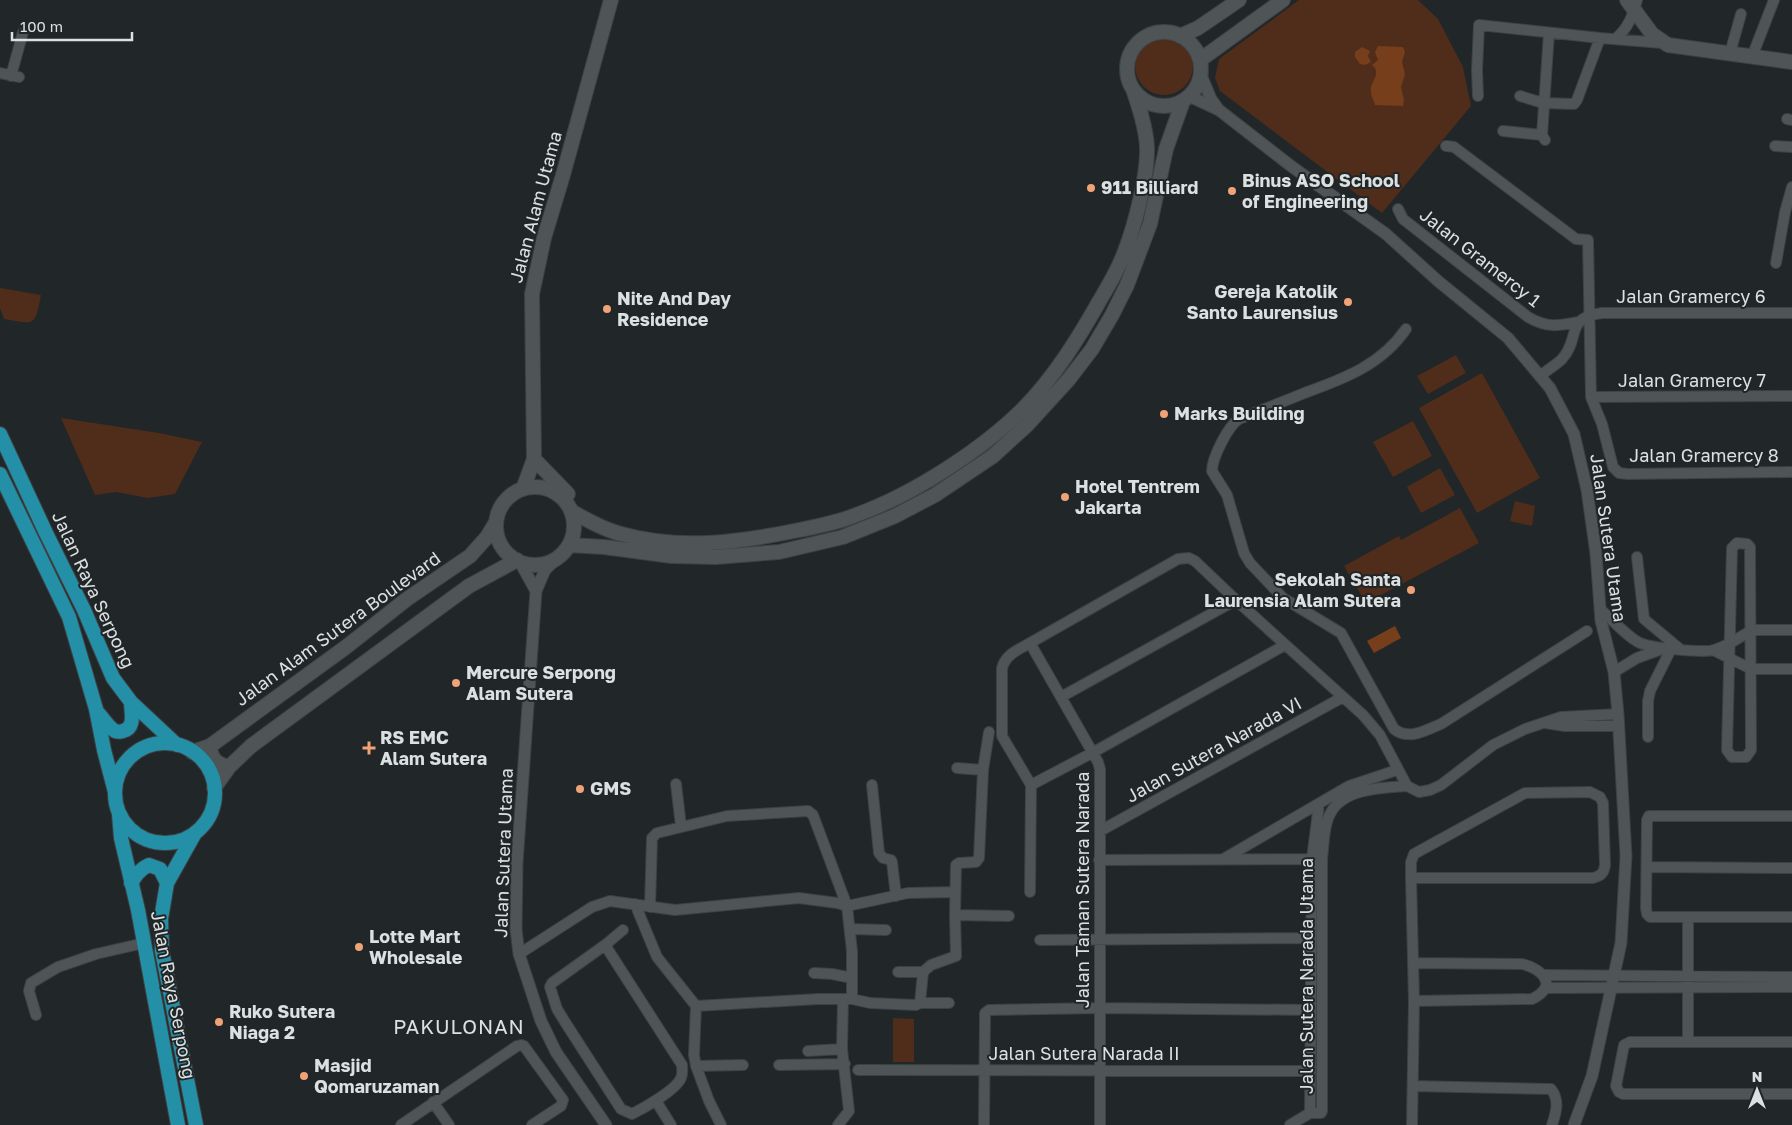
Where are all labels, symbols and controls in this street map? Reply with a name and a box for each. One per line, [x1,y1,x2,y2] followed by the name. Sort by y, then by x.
[12,10,132,42] scale bar
[20,17,63,35] text: 100 m
[504,128,566,285] street label: Jalan Alam Utama
[1242,169,1400,212] place label: Binus ASO School of Engineering
[1101,176,1198,198] place label: 911 Billiard
[1085,182,1097,194] marker: 911 Billiard
[1226,185,1238,197] marker: Binus ASO School of Engineering
[1416,203,1546,311] street label: Jalan Gramercy 1
[1186,280,1339,323] place label: Gereja Katolik Santo Laurensius
[1616,285,1766,307] street label: Jalan Gramercy 6
[617,287,731,330] place label: Nite And Day Residence
[1342,296,1354,308] marker: Gereja Katolik Santo Laurensius
[601,303,613,315] marker: Nite And Day Residence
[1618,369,1766,391] street label: Jalan Gramercy 7
[1174,402,1305,424] place label: Marks Building
[1158,408,1170,420] marker: Marks Building
[1629,444,1779,466] street label: Jalan Gramercy 8
[1586,452,1632,623] street label: Jalan Sutera Utama
[1075,475,1200,518] place label: Hotel Tentrem Jakarta
[1059,491,1071,503] marker: Hotel Tentrem Jakarta
[48,508,140,672] street label: Jalan Raya Serpong
[231,546,444,710] street label: Jalan Alam Sutera Boulevard
[1204,568,1401,611] place label: Sekolah Santa Laurensia Alam Sutera
[1405,584,1417,596] marker: Sekolah Santa Laurensia Alam Sutera
[466,661,616,704] place label: Mercure Serpong Alam Sutera
[450,677,462,689] marker: Mercure Serpong Alam Sutera
[1122,692,1305,807] street label: Jalan Sutera Narada VI
[380,726,487,769] place label: RS EMC Alam Sutera
[362,741,376,755] marker: RS EMC Alam Sutera
[489,768,517,938] street label: Jalan Sutera Utama
[1071,772,1093,1008] street label: Jalan Taman Sutera Narada
[590,777,631,799] place label: GMS
[574,783,586,795] marker: GMS
[1295,858,1317,1094] street label: Jalan Sutera Narada Utama
[147,909,201,1081] street label: Jalan Raya Serpong
[369,925,463,968] place label: Lotte Mart Wholesale
[353,941,365,953] marker: Lotte Mart Wholesale
[229,1000,335,1043] place label: Ruko Sutera Niaga 2
[393,1014,525,1038] district label: PAKULONAN
[213,1016,225,1028] marker: Ruko Sutera Niaga 2
[988,1042,1180,1064] street label: Jalan Sutera Narada II
[314,1054,439,1097] place label: Masjid Qomaruzaman
[1732,1065,1782,1115] north arrow
[1752,1068,1762,1085] text: N
[298,1070,310,1082] marker: Masjid Qomaruzaman

